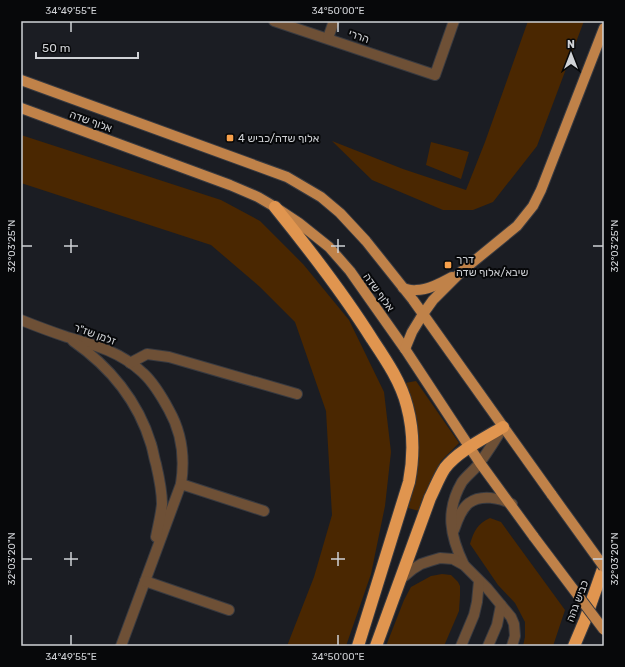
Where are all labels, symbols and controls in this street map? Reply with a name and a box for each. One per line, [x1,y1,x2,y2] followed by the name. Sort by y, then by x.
[45,5,97,17] text: 34°49'55"E
[311,5,365,17] text: 34°50'00"E
[347,27,371,46] street label: הררי
[36,34,138,60] scale bar
[551,34,591,74] north arrow
[567,38,575,51] text: N
[42,41,70,55] text: 50 m
[68,108,114,135] street label: אלוף שדה
[238,132,319,145] place label: אלוף שדה/כביש 4
[225,133,235,143] marker: אלוף שדה/כביש 4
[6,220,18,272] text: 32°03'25"N
[609,220,621,272] text: 32°03'25"N
[456,253,528,279] place label: דרך שיבא/אלוף שדה
[443,260,453,270] marker: דרך שיבא/אלוף שדה
[360,271,397,314] street label: אלוף שדה
[72,321,118,348] street label: זלמן שז"ר
[6,532,18,586] text: 32°03'20"N
[609,532,621,586] text: 32°03'20"N
[564,579,591,624] street label: כביש גהה
[45,651,97,663] text: 34°49'55"E
[311,651,365,663] text: 34°50'00"E

